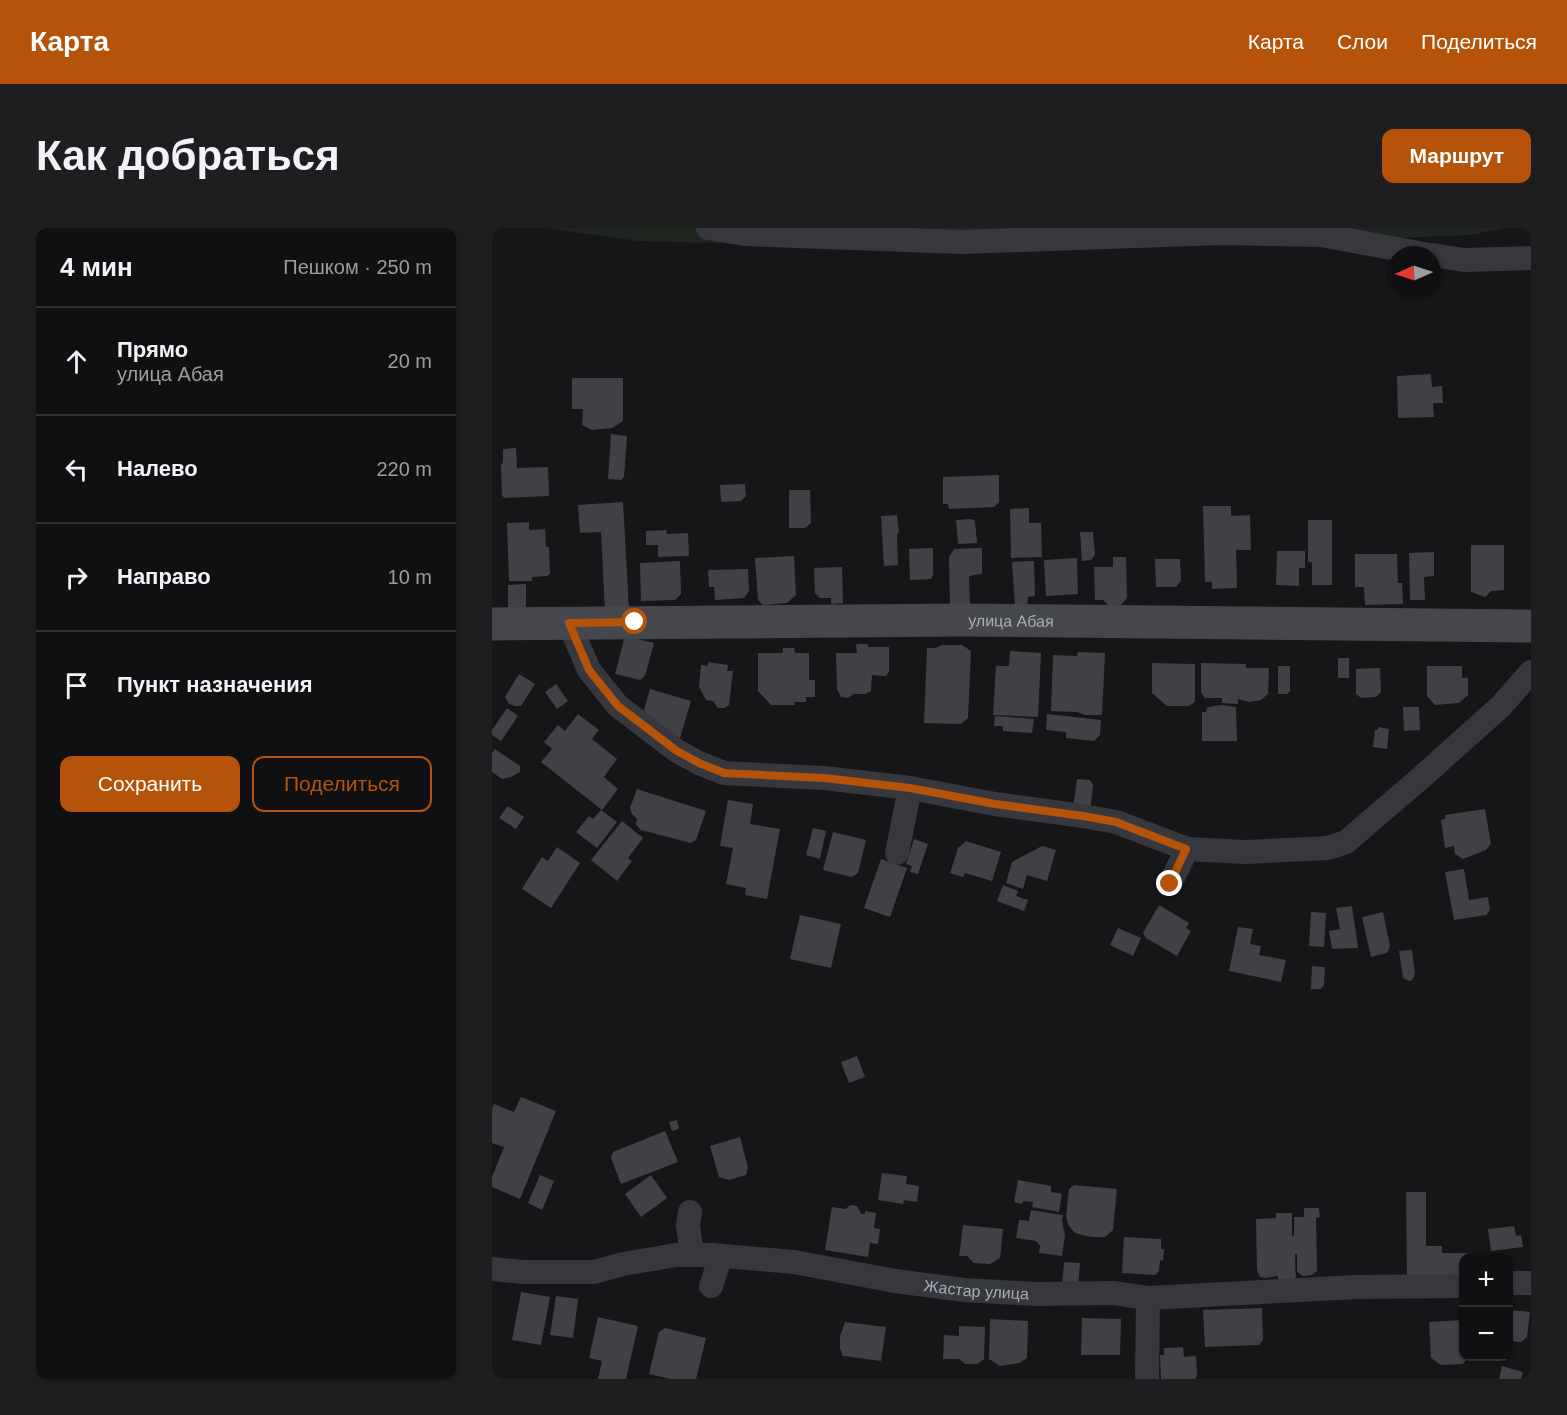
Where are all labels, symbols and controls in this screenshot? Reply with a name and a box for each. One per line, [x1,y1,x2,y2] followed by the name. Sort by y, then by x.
[30,26,109,57] text: Карта
[1248,30,1304,53] text: Карта
[1337,30,1388,53] text: Слои
[1421,30,1537,53] text: Поделиться
[1382,129,1531,183] button: Маршрут
[36,132,340,179] text: Как добраться
[1387,246,1441,300] north arrow
[60,252,133,282] text: 4 мин
[283,256,432,278] text: Пешком · 250 m
[117,337,188,362] text: Прямо
[60,345,93,378] icon: ahead
[388,350,432,372] text: 20 m
[117,363,224,385] text: улица Абая
[60,453,93,486] icon: left
[117,456,198,481] text: Налево
[376,458,432,480] text: 220 m
[60,561,93,594] icon: right
[117,564,211,589] text: Направо
[388,566,432,588] text: 10 m
[621,608,647,634] route start
[968,612,1054,629] street label: улица Абая
[60,669,93,702] icon: arrive
[117,672,313,697] text: Пункт назначения
[60,756,240,812] button: Сохранить
[252,756,432,812] button: Поделиться
[1156,870,1182,896] route end
[1459,1253,1513,1361] map controls
[1459,1253,1513,1307] button: +
[923,1276,1029,1302] street label: Жастар улица
[1459,1307,1513,1361] button: −

